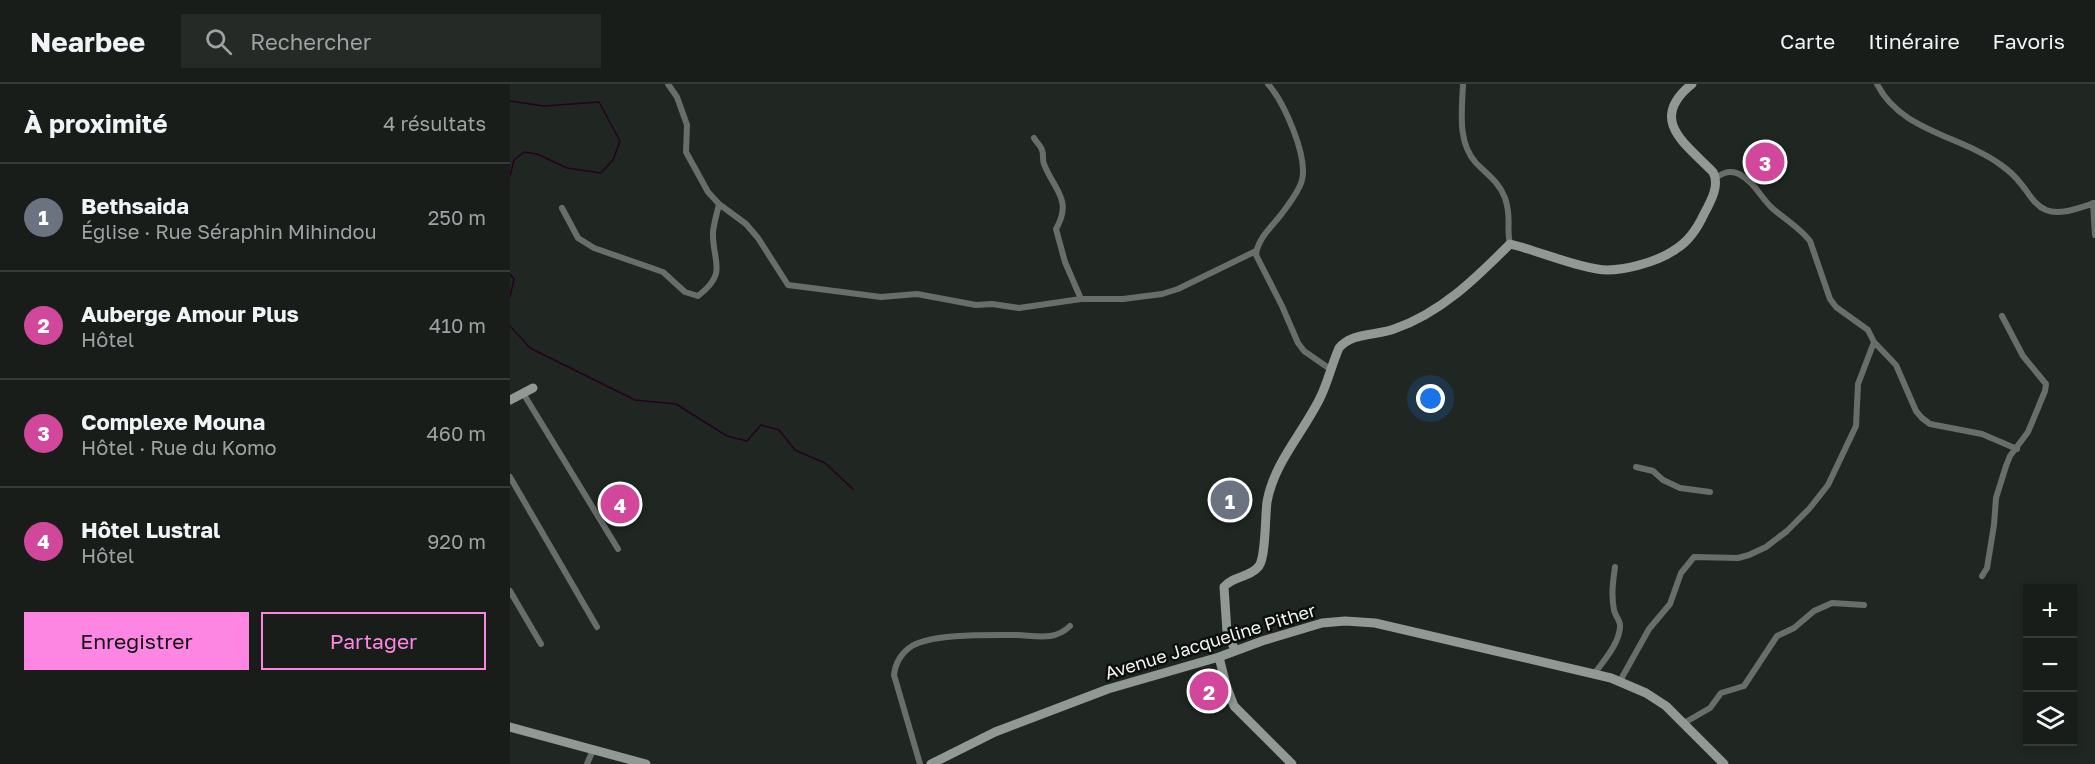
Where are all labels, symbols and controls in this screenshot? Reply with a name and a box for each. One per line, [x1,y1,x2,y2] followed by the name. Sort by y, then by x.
[181,14,601,68] search box
[30,25,145,58] text: Nearbee
[202,25,235,58] icon: search
[250,28,371,55] text: Rechercher
[1780,28,1835,54] text: Carte
[1868,28,1960,54] text: Itinéraire
[1993,28,2065,54] text: Favoris
[24,108,168,139] text: À proximité
[383,111,486,135] text: 4 résultats
[1746,140,1784,184] pin: 3
[81,192,189,219] text: Bethsaida
[38,205,49,229] text: 1
[428,205,486,229] text: 250 m
[81,219,377,243] text: Église · Rue Séraphin Mihindou
[81,300,299,327] text: Auberge Amour Plus
[37,313,50,337] text: 2
[429,313,486,337] text: 410 m
[81,327,134,351] text: Hôtel
[1416,384,1445,413] your location
[81,408,265,435] text: Complexe Mouna
[37,421,50,445] text: 3
[427,421,486,445] text: 460 m
[81,435,277,459] text: Hôtel · Rue du Komo
[1210,478,1250,522] pin: 1
[600,482,640,526] pin: 4
[81,516,220,543] text: Hôtel Lustral
[37,529,50,553] text: 4
[427,529,486,553] text: 920 m
[81,543,134,567] text: Hôtel
[2023,584,2077,746] map controls
[2023,584,2077,638] button: +
[1102,598,1318,684] street label: Avenue Jacqueline Pither
[24,612,249,670] button: Enregistrer
[261,612,486,670] button: Partager
[2023,638,2077,692] button: −
[1190,668,1228,714] pin: 2
[2023,692,2077,746] button: layers

